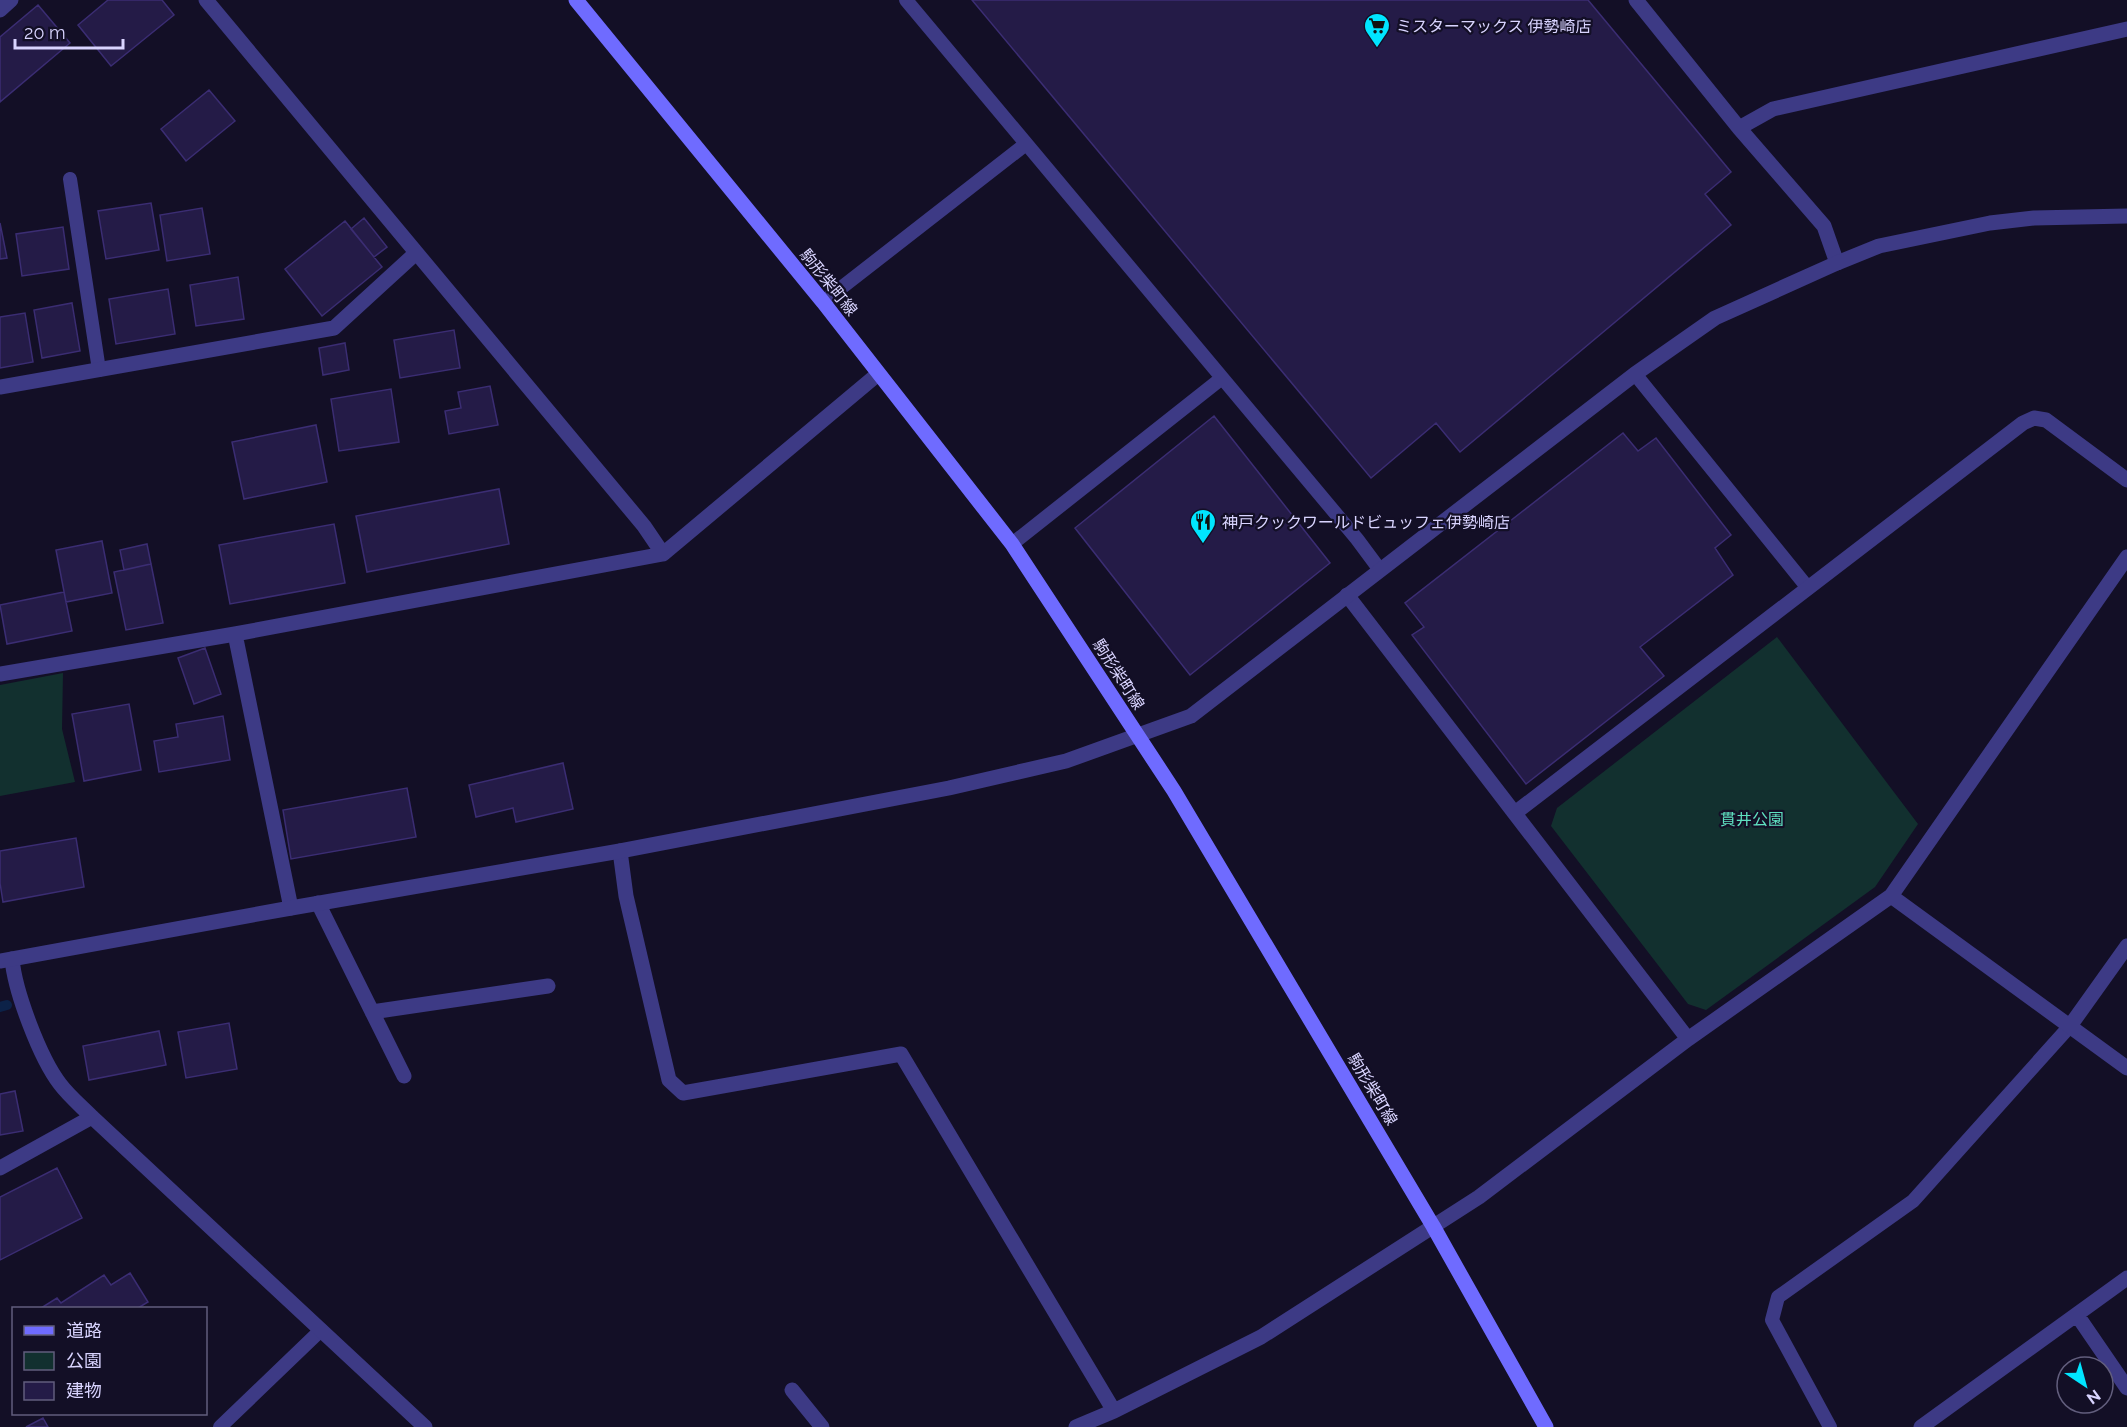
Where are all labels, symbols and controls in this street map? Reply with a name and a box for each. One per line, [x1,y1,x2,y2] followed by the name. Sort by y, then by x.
[1362,11,1392,49] supermarket icon: ミスターマックス 伊勢崎店
[15,12,123,50] scale bar
[1396,17,1592,36] place label: ミスターマックス 伊勢崎店
[24,22,66,43] text: 20 m
[796,245,861,319] street label: 駒形柴町線
[1188,507,1218,545] restaurant icon: 神戸クックワールドビュッフェ伊勢崎店
[1222,513,1510,532] place label: 神戸クックワールドビュッフェ伊勢崎店
[1089,636,1148,713] street label: 駒形柴町線
[1720,810,1784,829] park label: 貫井公園
[1344,1050,1401,1128] street label: 駒形柴町線
[12,1307,207,1415] legend
[66,1320,102,1341] text: 道路
[66,1350,102,1371] text: 公園
[2055,1355,2115,1415] north arrow
[66,1380,102,1401] text: 建物
[2083,1385,2104,1408] text: N

